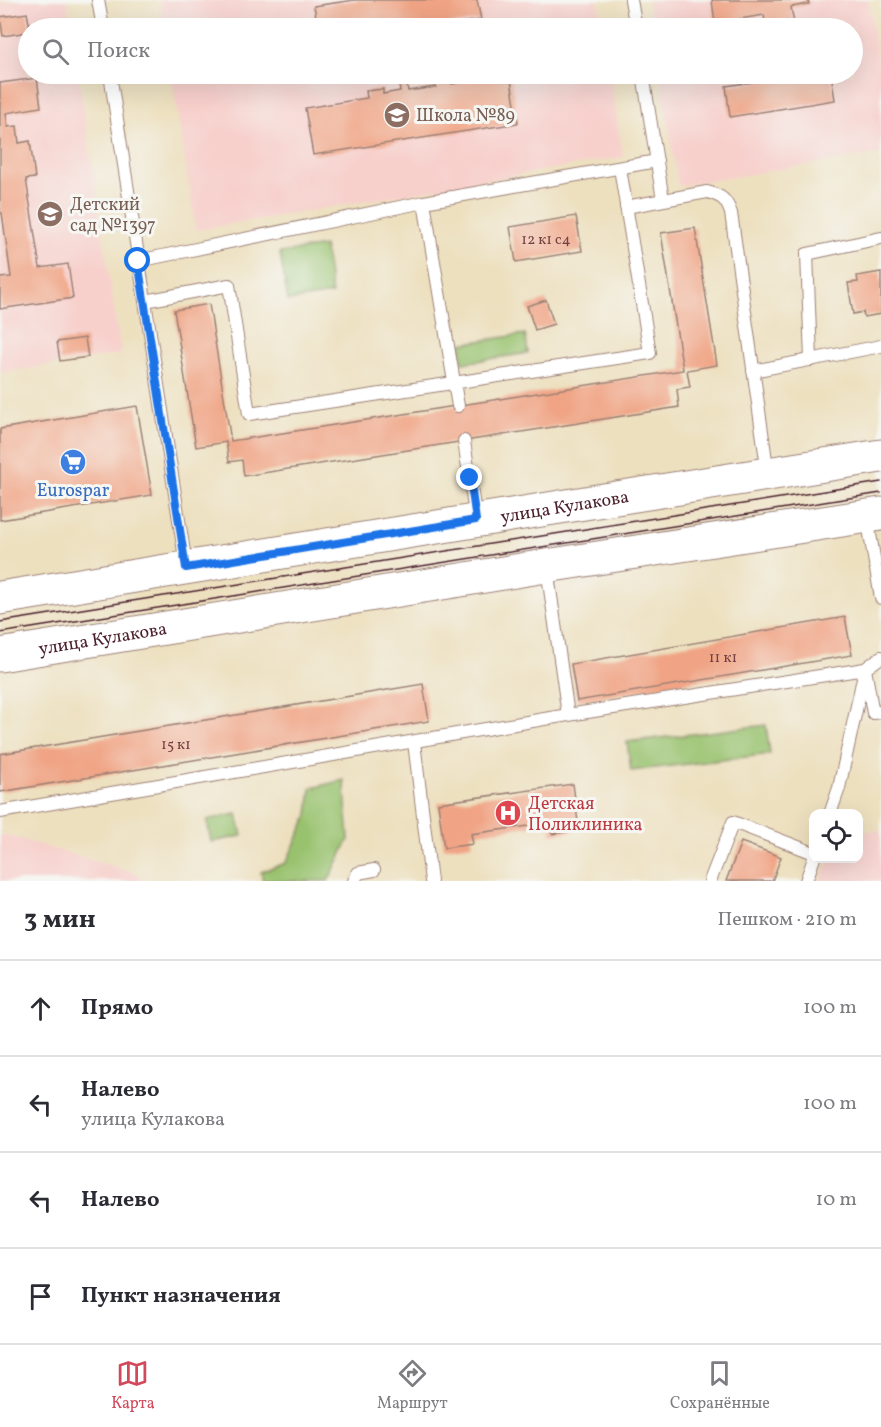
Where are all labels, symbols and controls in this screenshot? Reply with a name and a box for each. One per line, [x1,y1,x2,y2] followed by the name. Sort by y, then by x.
[18,18,863,84] search box
[39,35,72,68] icon: search
[87,36,150,67] text: Поиск
[382,100,412,130] school or university icon: Школа №89
[416,104,515,129] place label: Школа №89
[70,193,156,239] place label: Детский сад №1397
[35,199,65,229] school or university icon: Детский сад №1397
[521,230,571,251] house number: 12 к1 с4
[124,247,150,273] route start
[58,447,88,477] supermarket icon: Eurospar
[456,464,482,490] route end
[37,479,110,504] place label: Eurospar
[499,485,631,531] street label: улица Кулакова
[37,617,169,663] street label: улица Кулакова
[709,648,737,669] house number: 11 к1
[161,735,191,756] house number: 15 к1
[528,792,643,838] place label: Детская Поликлиника
[493,798,523,828] hospital icon: Детская Поликлиника
[809,809,863,863] map controls
[809,809,863,863] button: locate
[24,902,96,938] text: 3 мин
[718,906,857,934] text: Пешком · 210 m
[24,992,57,1025] icon: ahead
[81,993,153,1024] text: Прямо
[803,994,857,1022] text: 100 m
[81,1075,160,1106] text: Налево
[24,1088,57,1121] icon: left
[803,1090,857,1118] text: 100 m
[81,1106,225,1134] text: улица Кулакова
[24,1184,57,1217] icon: left
[81,1185,160,1216] text: Налево
[816,1186,857,1214] text: 10 m
[24,1280,57,1313] icon: arrive
[81,1281,281,1312] text: Пункт назначения
[111,1357,155,1415] tab: Карта
[377,1357,448,1415] tab: Маршрут
[670,1357,770,1415] tab: Сохранённые

